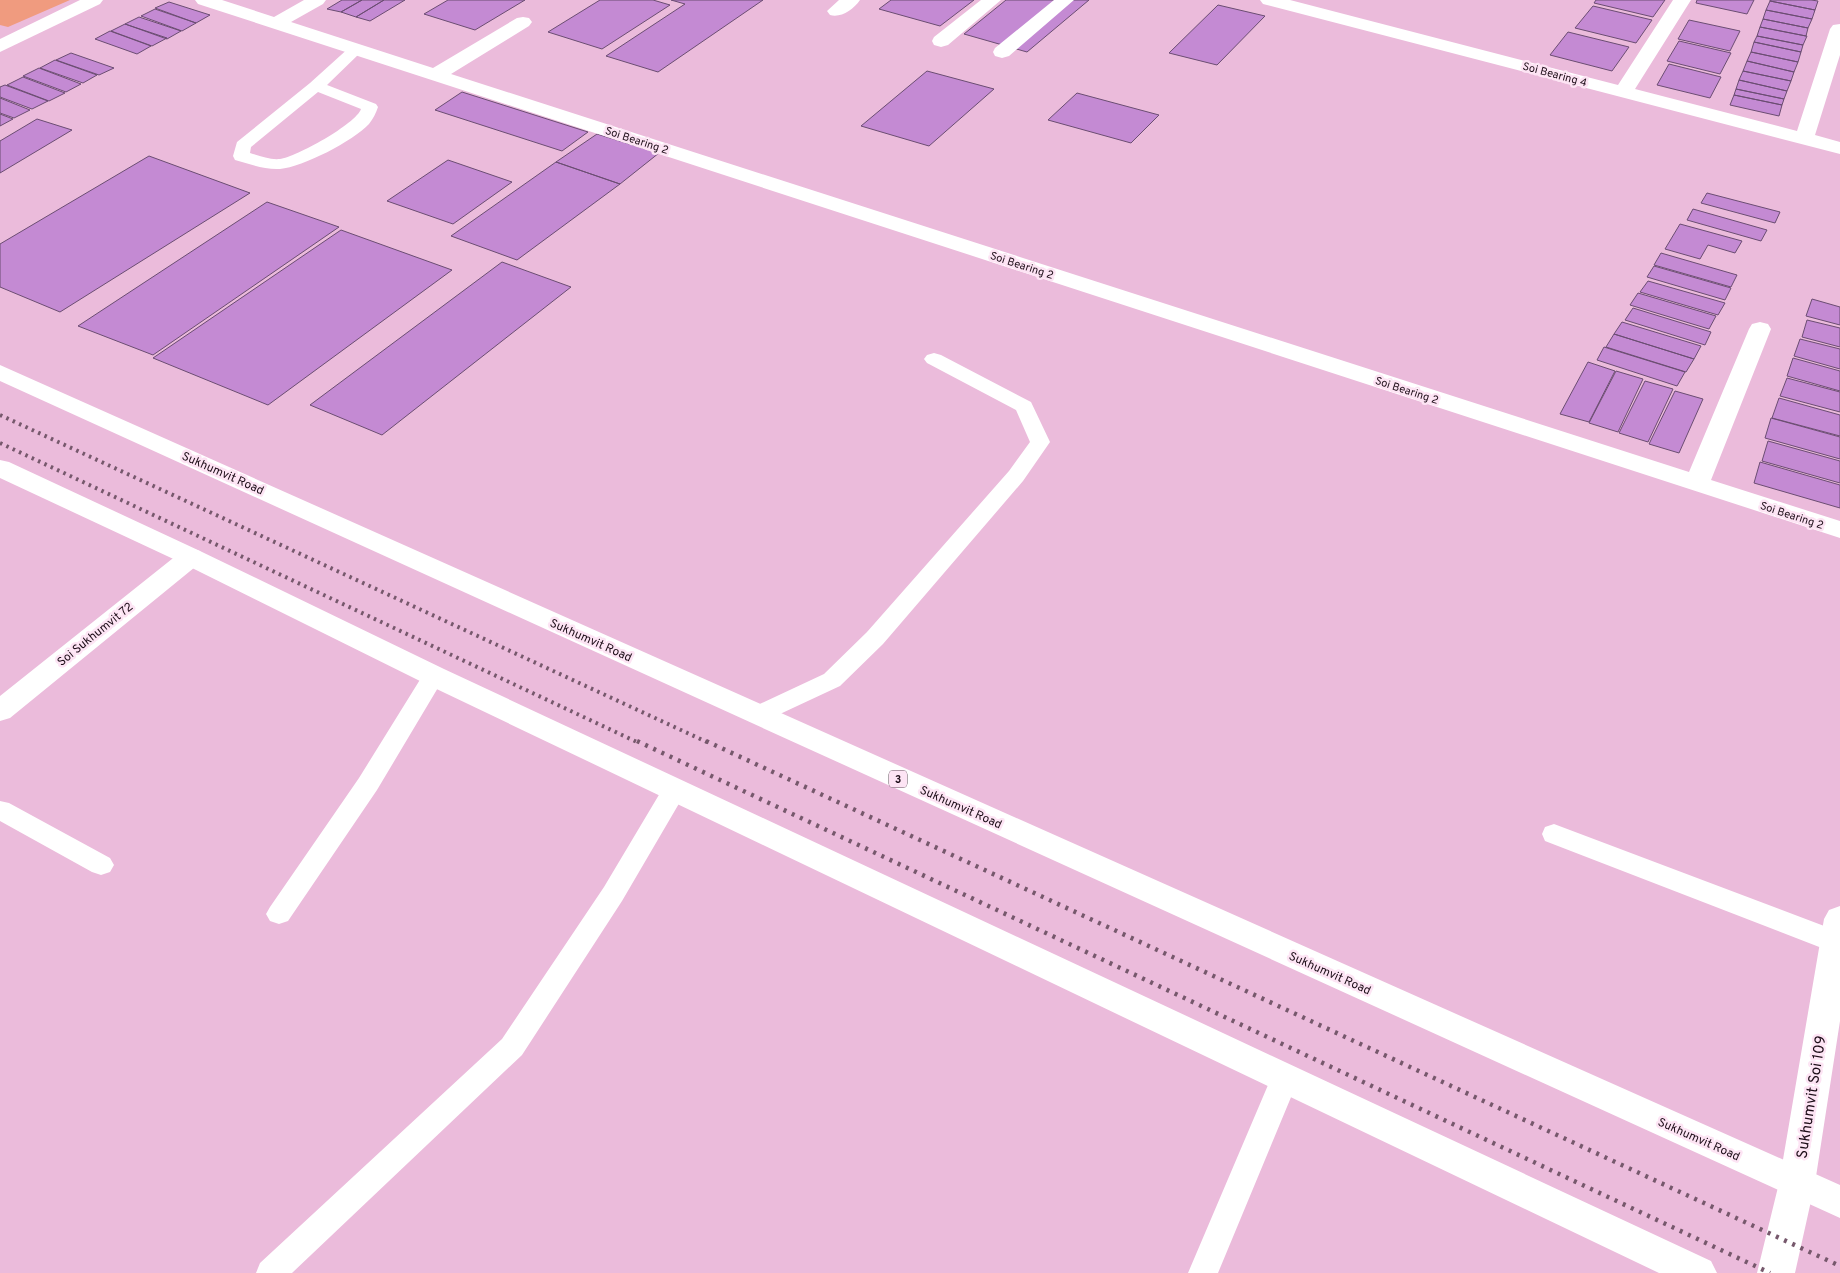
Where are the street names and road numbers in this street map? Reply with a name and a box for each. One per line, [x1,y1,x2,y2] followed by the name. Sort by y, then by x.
[1521,60,1589,90] street label: Soi Bearing 4
[603,124,670,158] street label: Soi Bearing 2
[988,249,1055,283] street label: Soi Bearing 2
[1373,374,1440,408] street label: Soi Bearing 2
[179,449,266,499] street label: Sukhumvit Road
[1758,499,1825,533] street label: Soi Bearing 2
[54,599,137,670] street label: Soi Sukhumvit 72
[547,616,634,666] street label: Sukhumvit Road
[889,771,907,788] road number: 3
[917,783,1004,833] street label: Sukhumvit Road
[1286,949,1373,999] street label: Sukhumvit Road
[1793,1034,1832,1160] street label: Sukhumvit Soi 109
[1655,1115,1742,1165] street label: Sukhumvit Road

